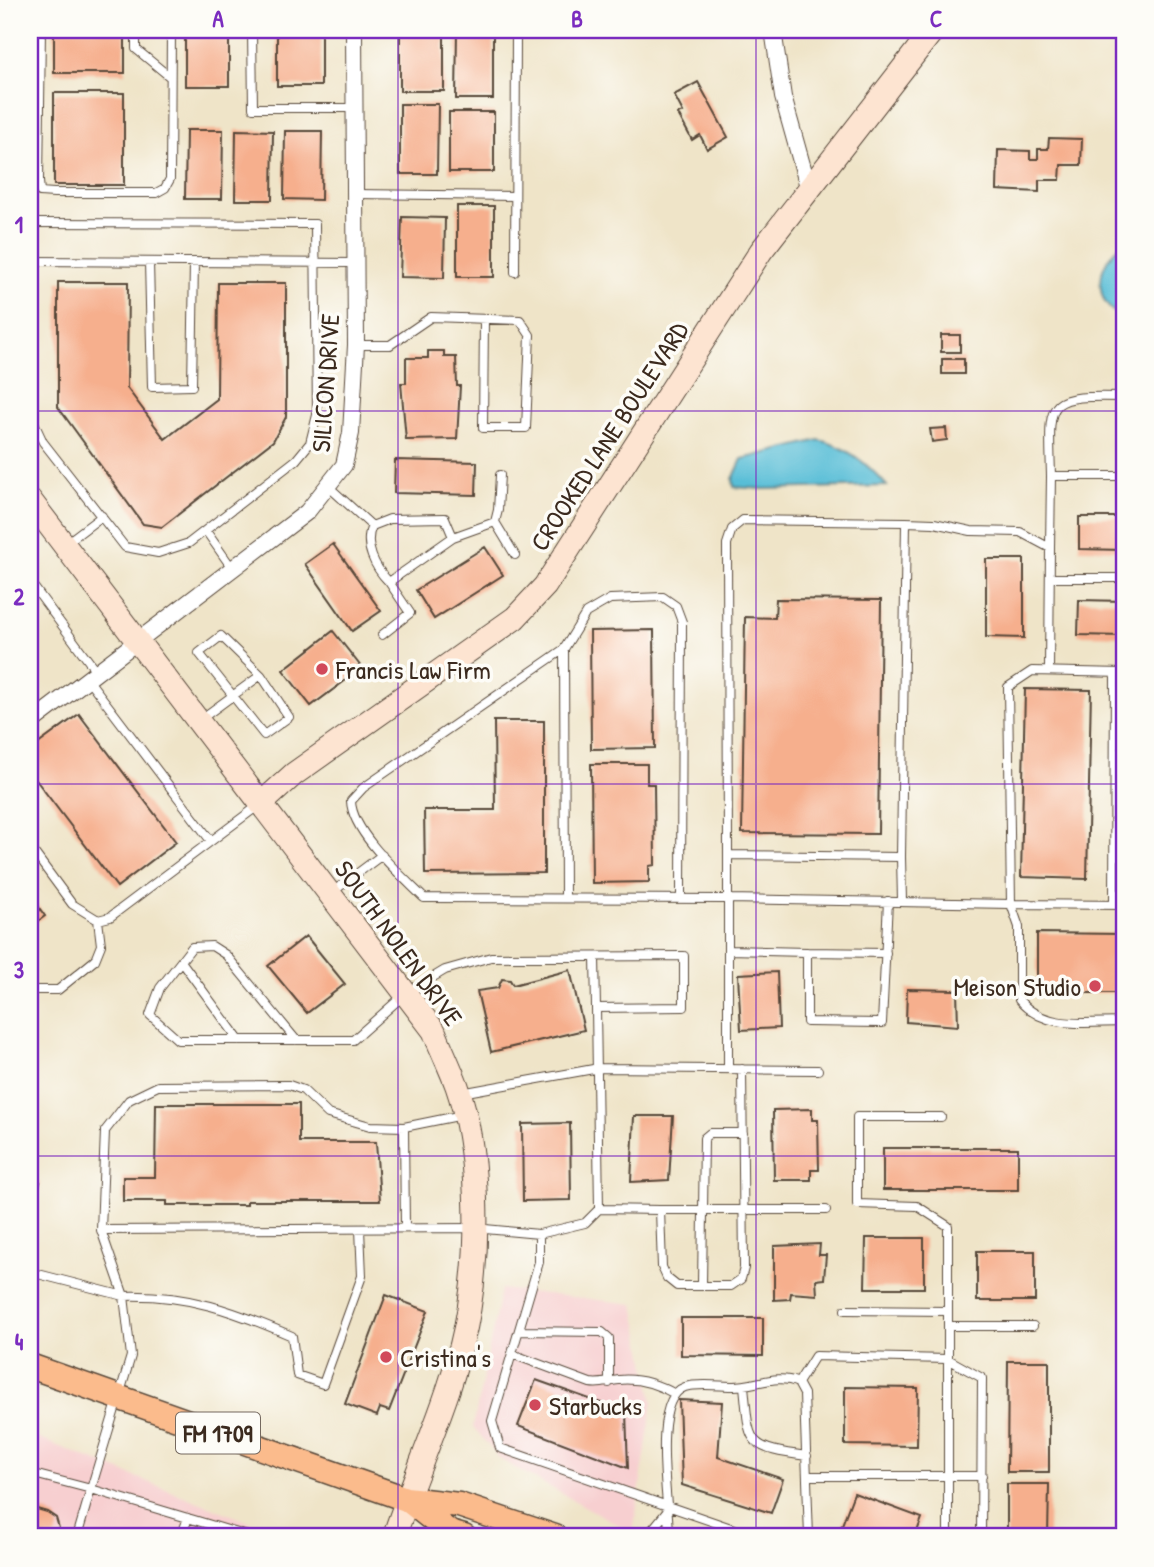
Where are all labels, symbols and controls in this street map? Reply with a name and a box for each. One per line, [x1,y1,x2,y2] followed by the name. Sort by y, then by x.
[212,3,224,34] text: A
[571,3,583,34] text: B
[930,3,942,34] text: C
[15,209,23,240] text: 1
[303,312,347,453] street label: SILICON DRIVE
[522,314,697,557] street label: CROOKED LANE BOULEVARD
[14,581,25,612] text: 2
[335,652,491,687] place label: Francis Law Firm
[314,661,330,677] marker: Francis Law Firm
[327,853,471,1033] street label: SOUTH NOLEN DRIVE
[14,954,24,985] text: 3
[953,969,1081,1004] place label: Meison Studio
[1087,978,1103,994] marker: Meison Studio
[15,1326,24,1357] text: 4
[400,1340,491,1375] place label: Cristina's
[378,1349,394,1365] marker: Cristina's
[549,1388,642,1423] place label: Starbucks
[527,1397,543,1413] marker: Starbucks
[176,1413,260,1454] road number: FM 1709

